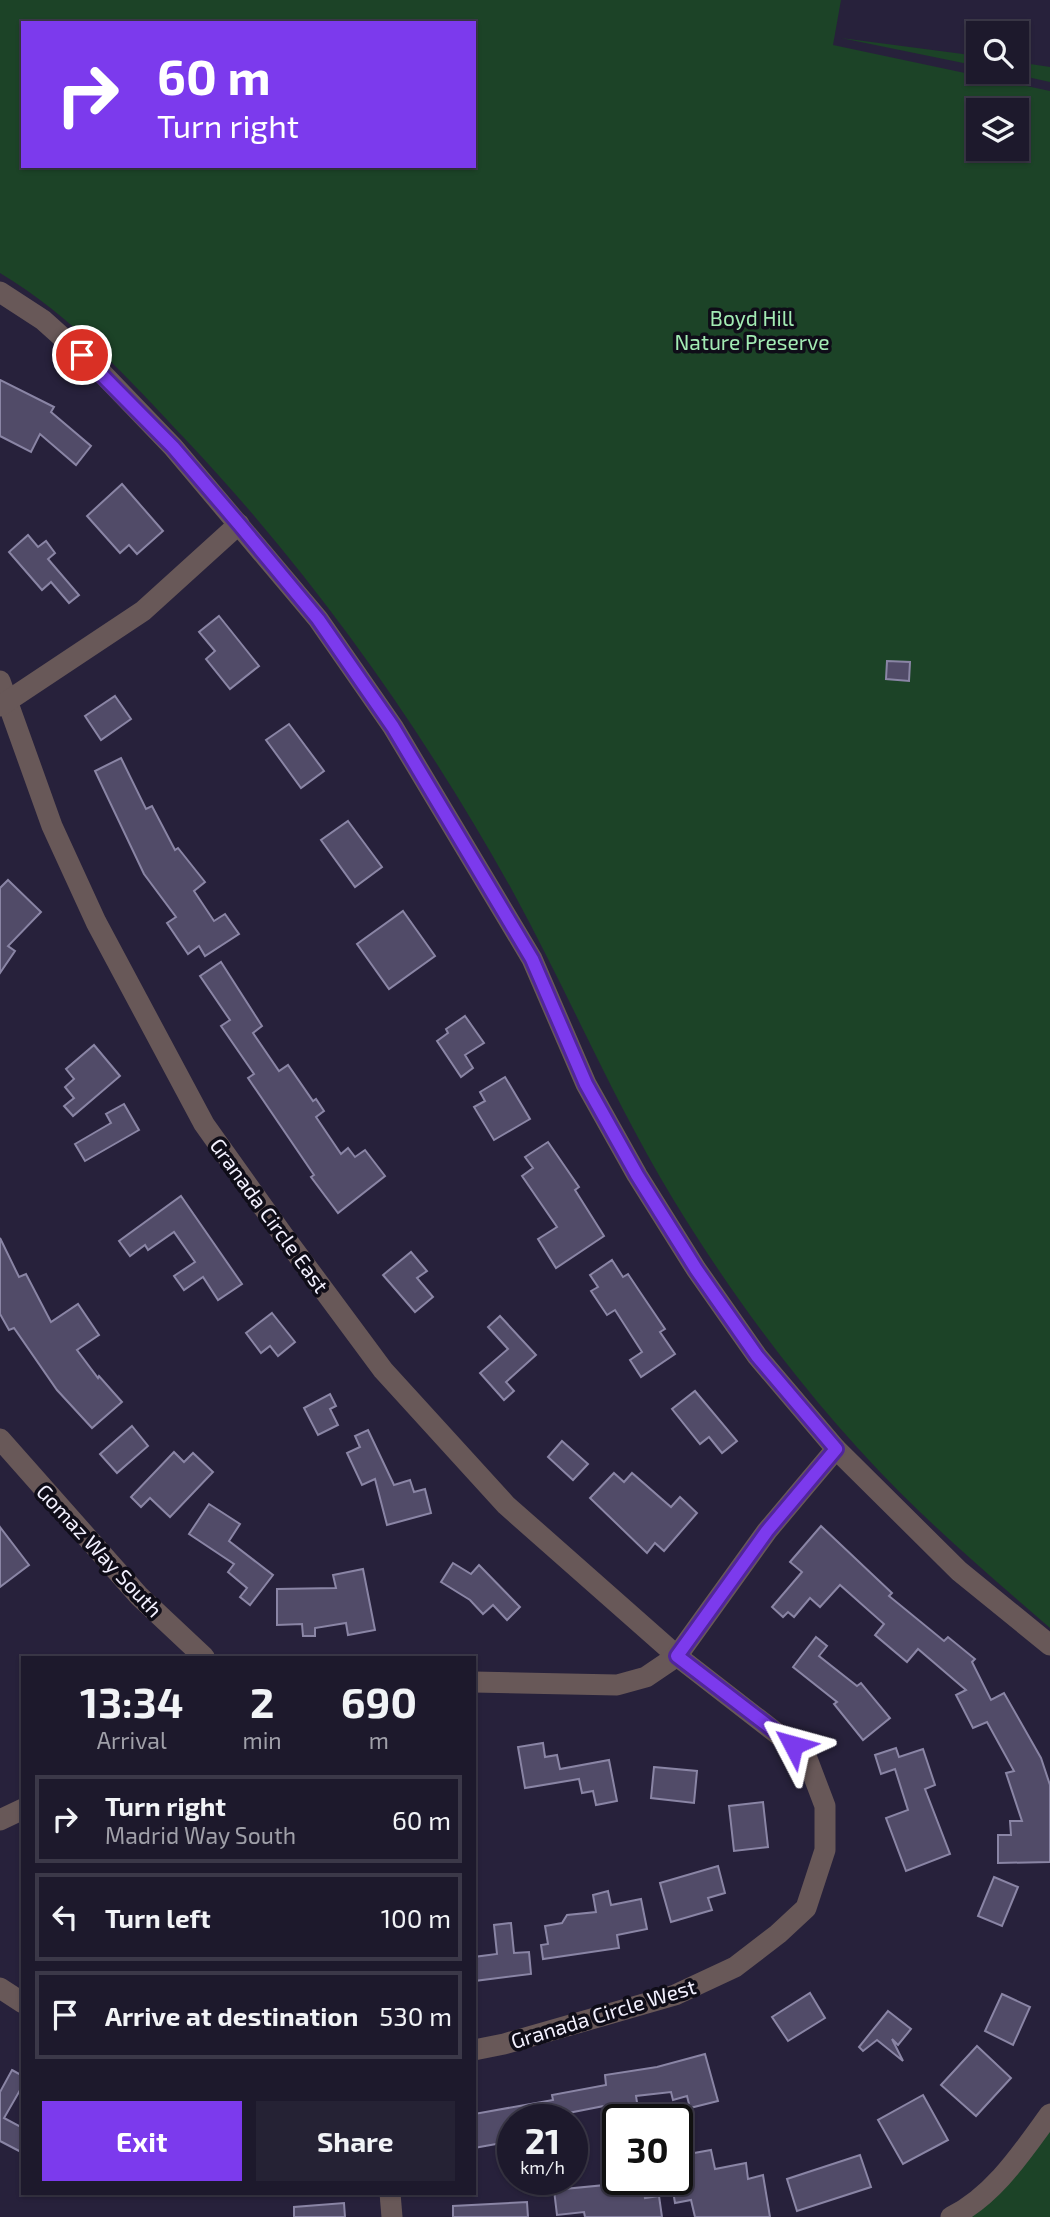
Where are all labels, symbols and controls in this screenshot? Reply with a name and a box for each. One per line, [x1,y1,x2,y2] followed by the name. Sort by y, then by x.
[966,21,1029,161] map controls
[966,21,1029,84] button: search
[157,46,271,105] text: 60 m
[42,49,133,140] icon: right
[966,98,1029,161] button: layers
[157,106,299,144] text: Turn right
[675,305,829,354] park label: Boyd Hill Nature Preserve
[52,325,112,385] pin
[63,336,101,374] icon: arrive
[206,1133,334,1297] street label: Granada Circle East
[32,1478,168,1622] street label: Gomaz Way South
[80,1676,183,1726] text: 13:34
[250,1676,274,1726] text: 2
[341,1676,417,1726] text: 690
[756,1708,830,1782] position arrow
[97,1726,167,1754] text: Arrival
[243,1726,282,1754] text: min
[369,1726,389,1754] text: m
[105,1790,226,1821] text: Turn right
[46,1800,84,1838] icon: right
[392,1804,451,1835] text: 60 m
[105,1821,296,1849] text: Madrid Way South
[46,1898,84,1936] icon: left
[105,1902,211,1933] text: Turn left
[381,1902,451,1933] text: 100 m
[507,1973,699,2053] street label: Granada Circle West
[46,1996,84,2034] icon: arrive
[105,2000,358,2031] text: Arrive at destination
[379,2000,452,2031] text: 530 m
[42,2101,242,2181] button: Exit
[256,2101,455,2181] button: Share
[602,2104,693,2195] speed limit sign: 30
[525,2119,560,2161] text: 21
[520,2156,565,2178] text: km/h

